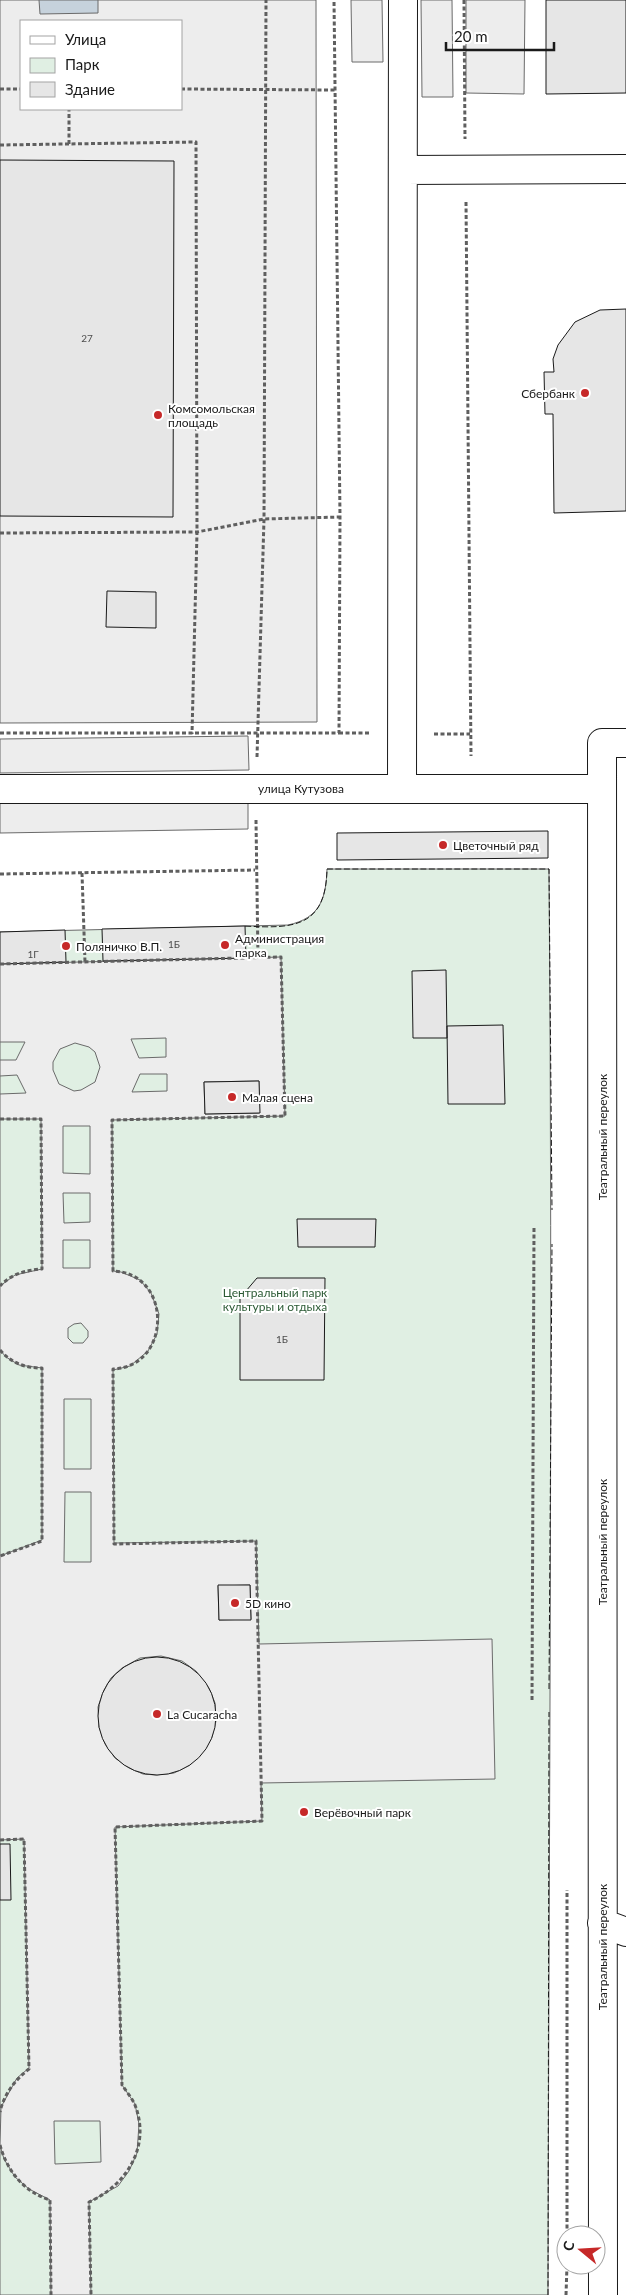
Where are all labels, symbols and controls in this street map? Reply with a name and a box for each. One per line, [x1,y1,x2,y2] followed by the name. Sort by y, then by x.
[20,20,182,110] legend
[446,20,554,52] scale bar
[454,27,488,45] text: 20 m
[65,30,106,48] text: Улица
[65,55,100,73] text: Парк
[65,80,115,98] text: Здание
[81,332,93,344] house number: 27
[521,386,576,401] place label: Сбербанк
[579,387,591,399] marker: Сбербанк
[168,401,255,430] place label: Комсомольская площадь
[152,409,164,421] marker: Комсомольская площадь
[258,781,344,796] street label: улица Кутузова
[453,838,539,853] place label: Цветочный ряд
[437,839,449,851] marker: Цветочный ряд
[235,931,324,960] place label: Администрация парка
[168,938,180,950] house number: 1Б
[76,939,162,954] place label: Поляничко В.П.
[219,939,231,951] marker: Администрация парка
[60,940,72,952] marker: Поляничко В.П.
[27,948,39,960] house number: 1Г
[595,1073,610,1200] street label: Театральный переулок
[242,1090,313,1105] place label: Малая сцена
[226,1091,238,1103] marker: Малая сцена
[223,1285,328,1314] park label: Центральный парк культуры и отдыха
[276,1333,288,1345] house number: 1Б
[595,1478,610,1605] street label: Театральный переулок
[245,1596,291,1611] place label: 5D кино
[229,1597,241,1609] marker: 5D кино
[167,1707,237,1722] place label: La Cucaracha
[151,1708,163,1720] marker: La Cucaracha
[314,1805,412,1820] place label: Верёвочный парк
[298,1806,310,1818] marker: Верёвочный парк
[595,1883,610,2010] street label: Театральный переулок
[556,2225,606,2275] north arrow
[559,2238,578,2253] text: С

